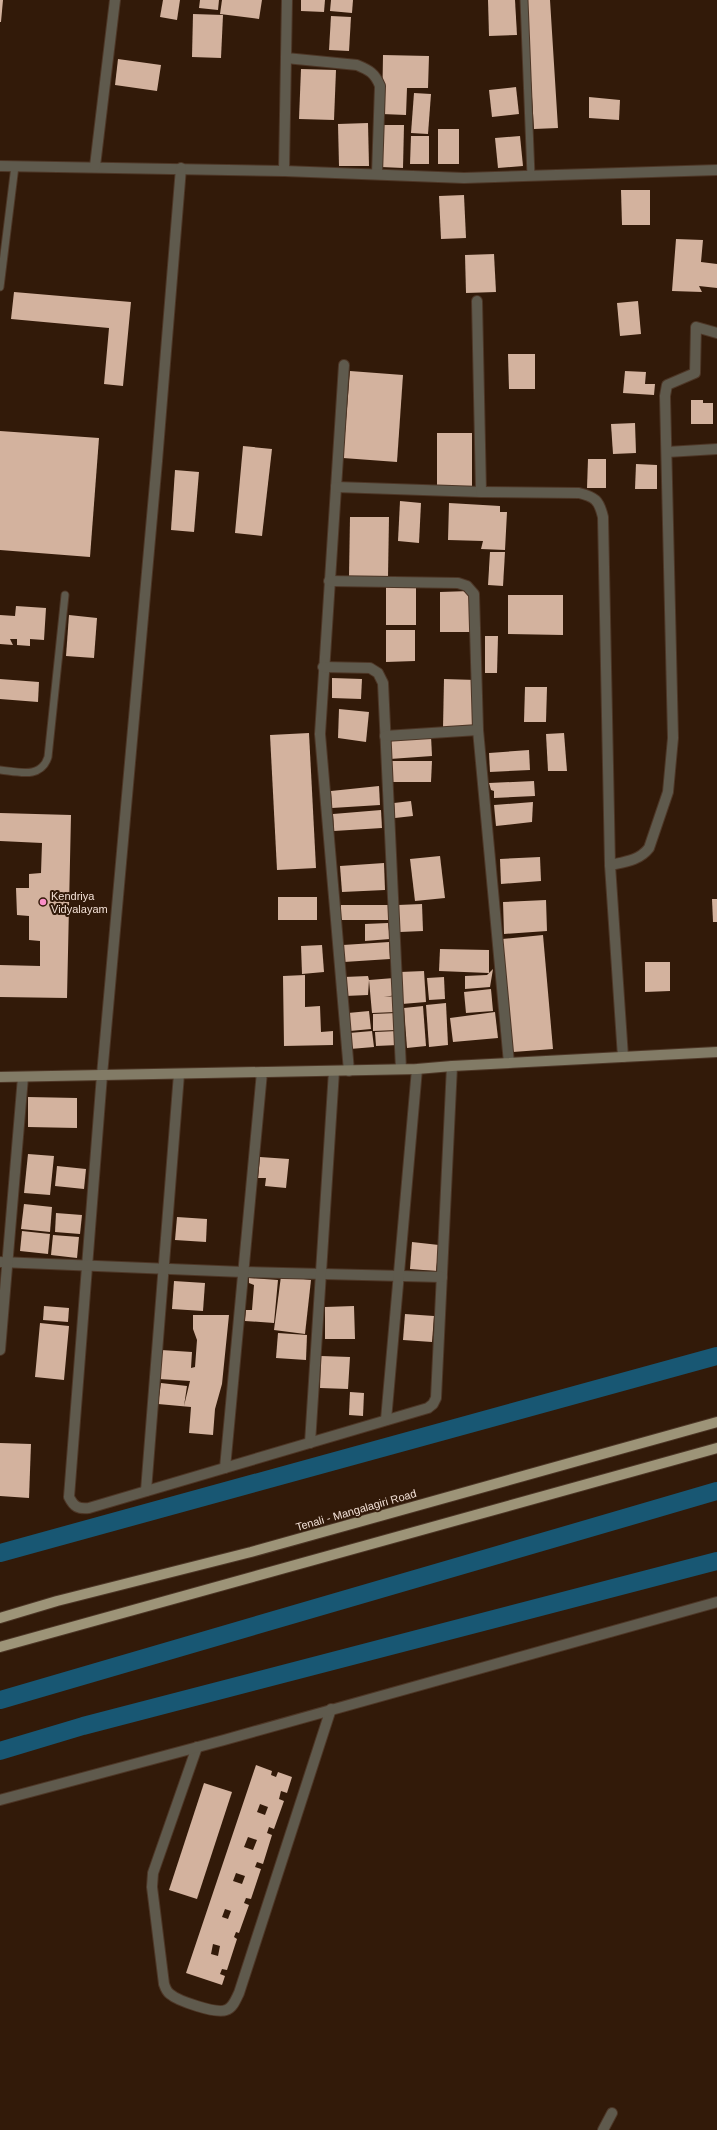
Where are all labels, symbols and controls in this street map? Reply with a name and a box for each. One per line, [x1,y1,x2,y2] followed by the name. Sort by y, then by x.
[51,890,108,915] place label: Kendriya Vidyalayam
[38,897,48,907] marker: Kendriya Vidyalayam
[294,1487,418,1533] street label: Tenali - Mangalagiri Road

